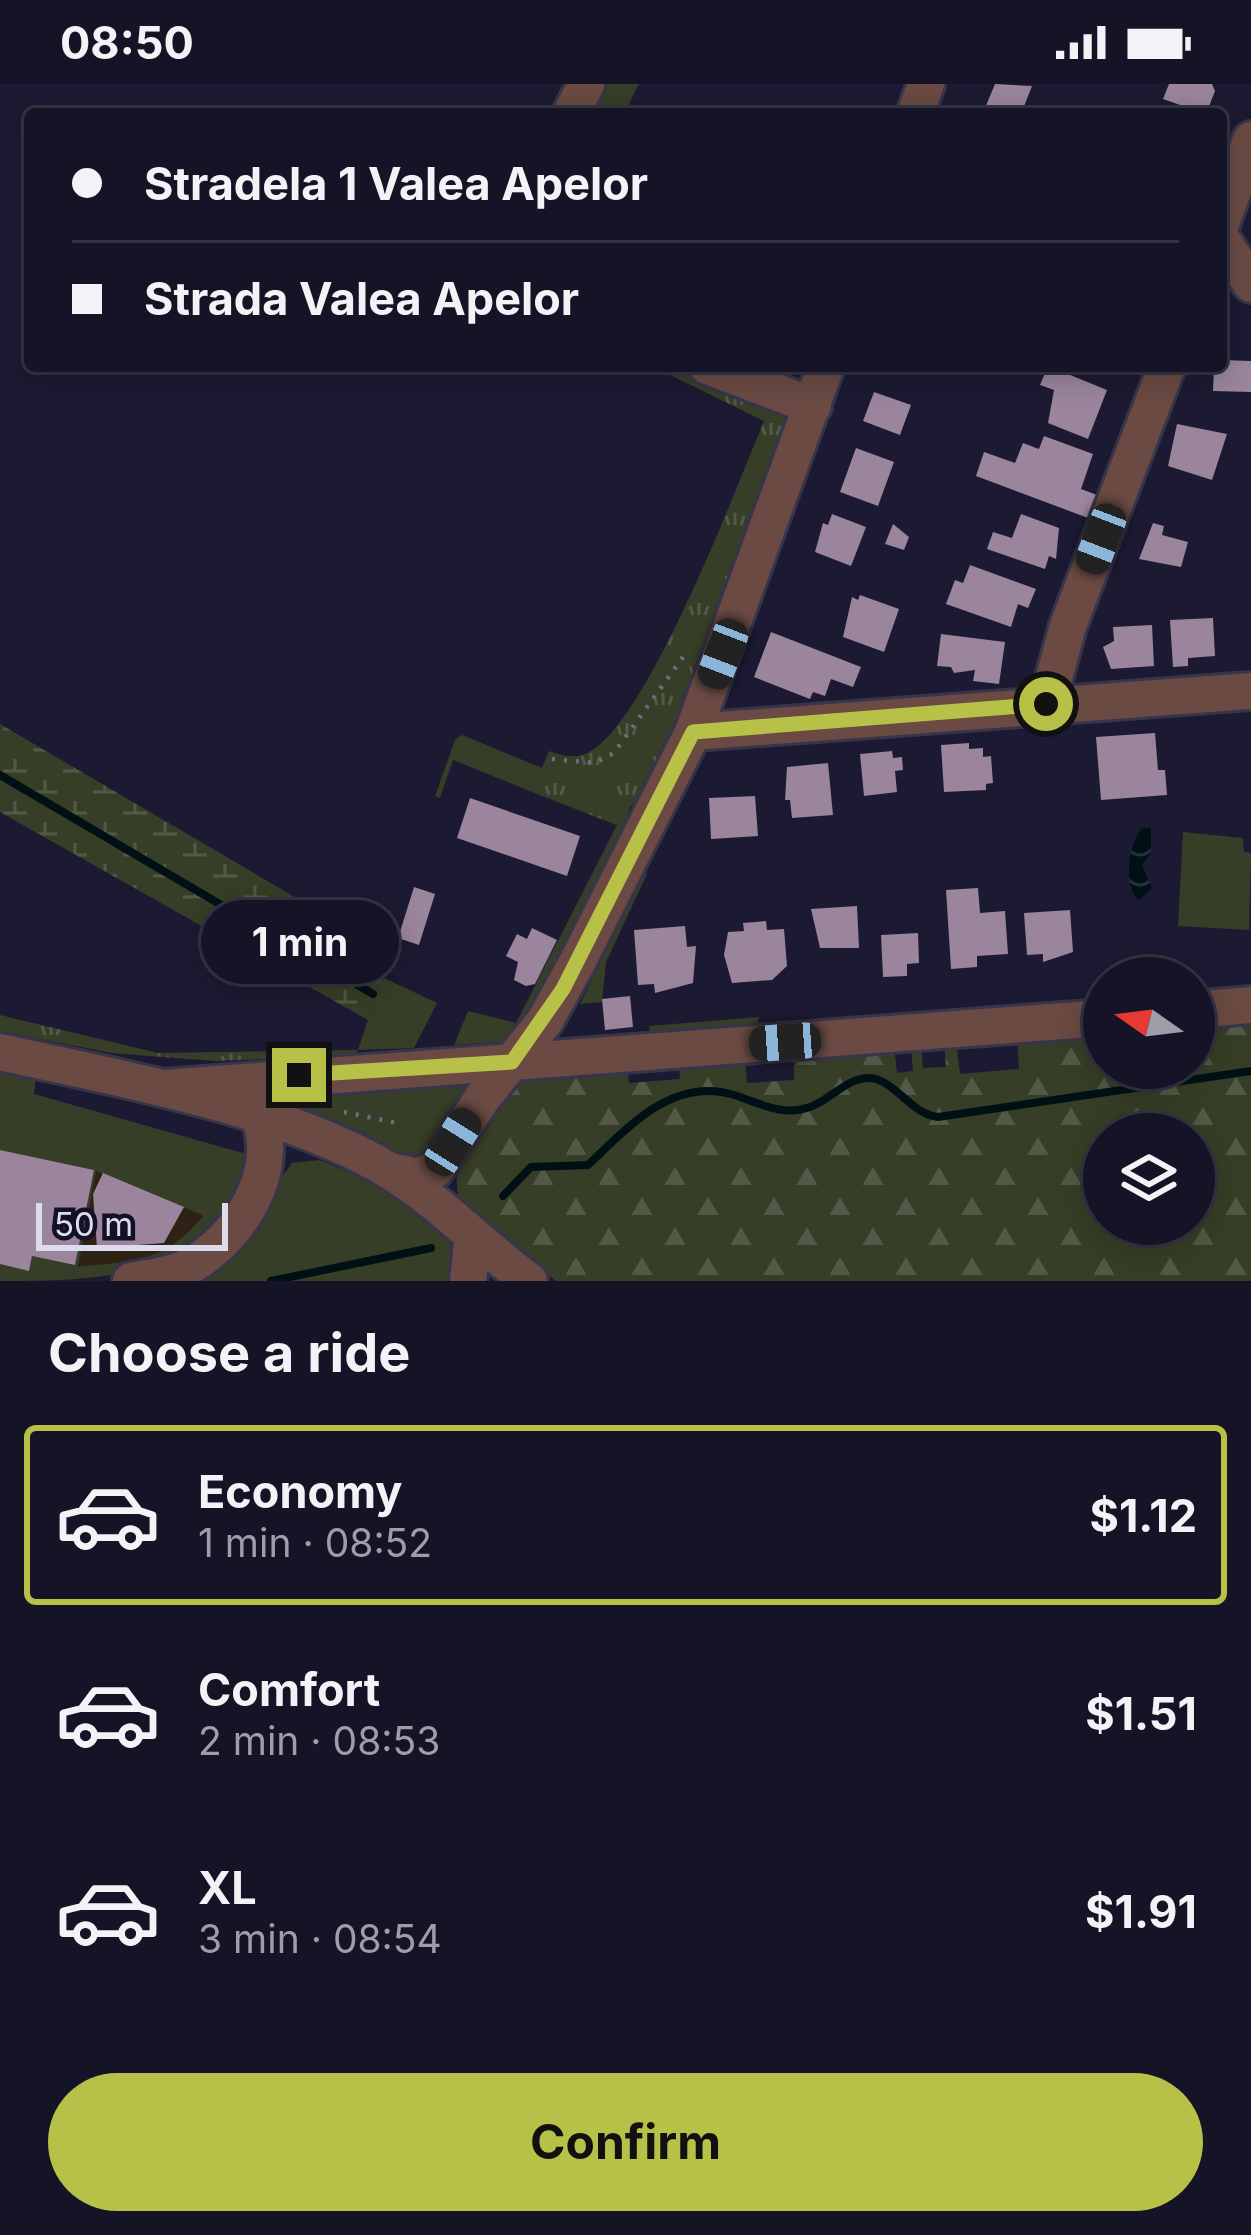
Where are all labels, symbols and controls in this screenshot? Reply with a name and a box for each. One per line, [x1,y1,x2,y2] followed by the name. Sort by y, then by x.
[60,15,194,70] text: 08:50
[144,156,648,211] text: Stradela 1 Valea Apelor
[144,271,579,326] text: Strada Valea Apelor
[1071,499,1131,579] car
[693,614,753,694] car
[1019,677,1073,731] route start
[200,901,398,985] callout: 1 min
[252,918,348,965] text: 1 min
[1083,957,1215,1089] north arrow
[1083,957,1215,1245] map controls
[748,1022,822,1062] car
[272,1048,326,1102] route end
[419,1102,487,1182] car
[1083,1113,1215,1245] button: layers
[36,1197,228,1250] scale bar
[54,1204,133,1244] text: 50 m
[48,1320,410,1385] text: Choose a ride
[54,1461,162,1569] icon: car
[198,1464,402,1519] text: Economy
[1089,1488,1197,1543] text: $1.12
[198,1519,432,1566] text: 1 min · 08:52
[54,1659,162,1767] icon: car
[198,1662,380,1717] text: Comfort
[1085,1686,1197,1741] text: $1.51
[198,1717,440,1764] text: 2 min · 08:53
[54,1857,162,1965] icon: car
[198,1860,257,1915] text: XL
[1085,1884,1197,1939] text: $1.91
[198,1915,442,1962] text: 3 min · 08:54
[48,2073,1203,2211] button: Confirm

